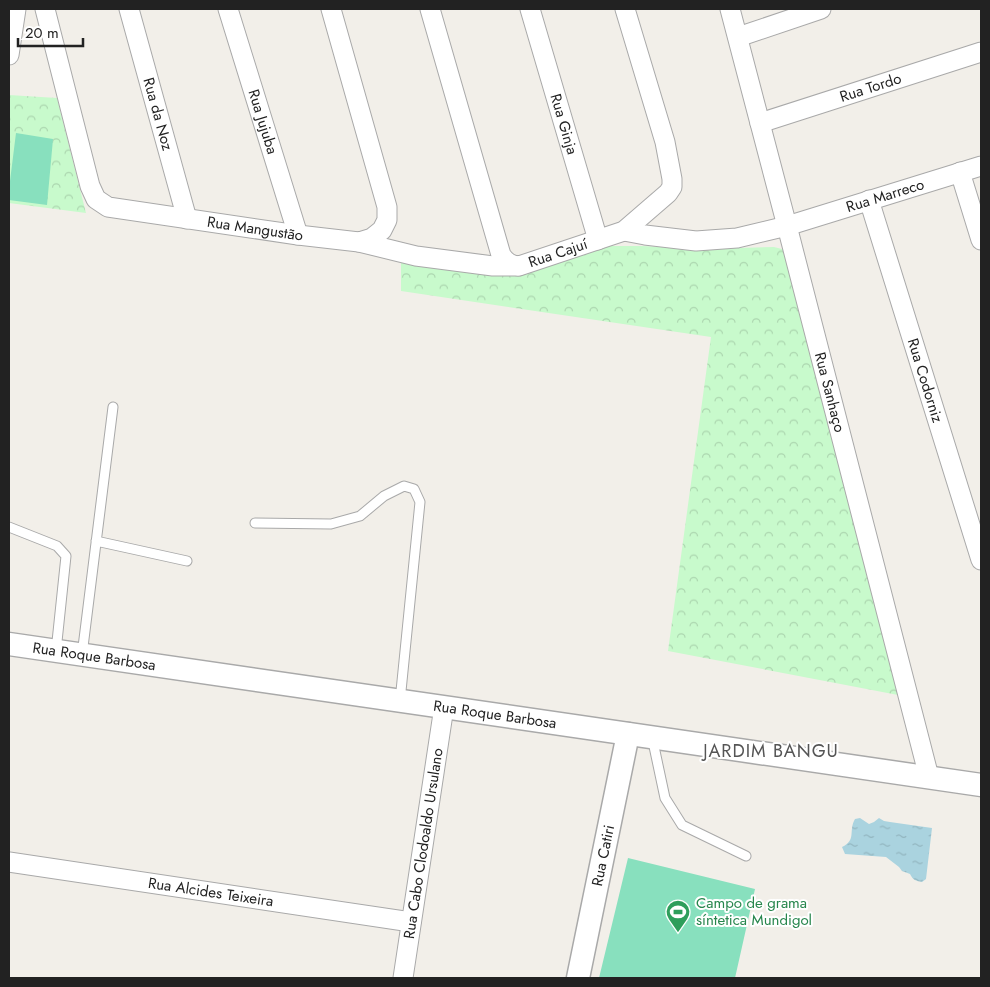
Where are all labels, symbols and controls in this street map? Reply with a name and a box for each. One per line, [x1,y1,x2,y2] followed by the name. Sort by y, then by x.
[18,15,82,47] scale bar
[25,22,59,44] text: 20 m
[837,67,904,108] street label: Rua Tordo
[137,75,179,153] street label: Rua da Noz
[242,86,283,157] street label: Rua Jujuba
[545,91,583,157] street label: Rua Ginja
[843,173,927,218] street label: Rua Marreco
[206,211,304,247] street label: Rua Mangustão
[525,233,591,273] street label: Rua Cajuí
[902,336,949,425] street label: Rua Codorniz
[809,350,851,435] street label: Rua Sanhaço
[31,637,157,676] street label: Rua Roque Barbosa
[432,695,558,734] street label: Rua Roque Barbosa
[701,738,839,764] district label: JARDIM BANGU
[398,747,449,940] street label: Rua Cabo Clodoaldo Ursulano
[586,823,620,888] street label: Rua Catiri
[147,872,275,912] street label: Rua Alcides Teixeira
[696,892,812,931] place label: Campo de grama síntetica Mundigol
[665,899,691,933] sports icon: Campo de grama síntetica Mundigol

